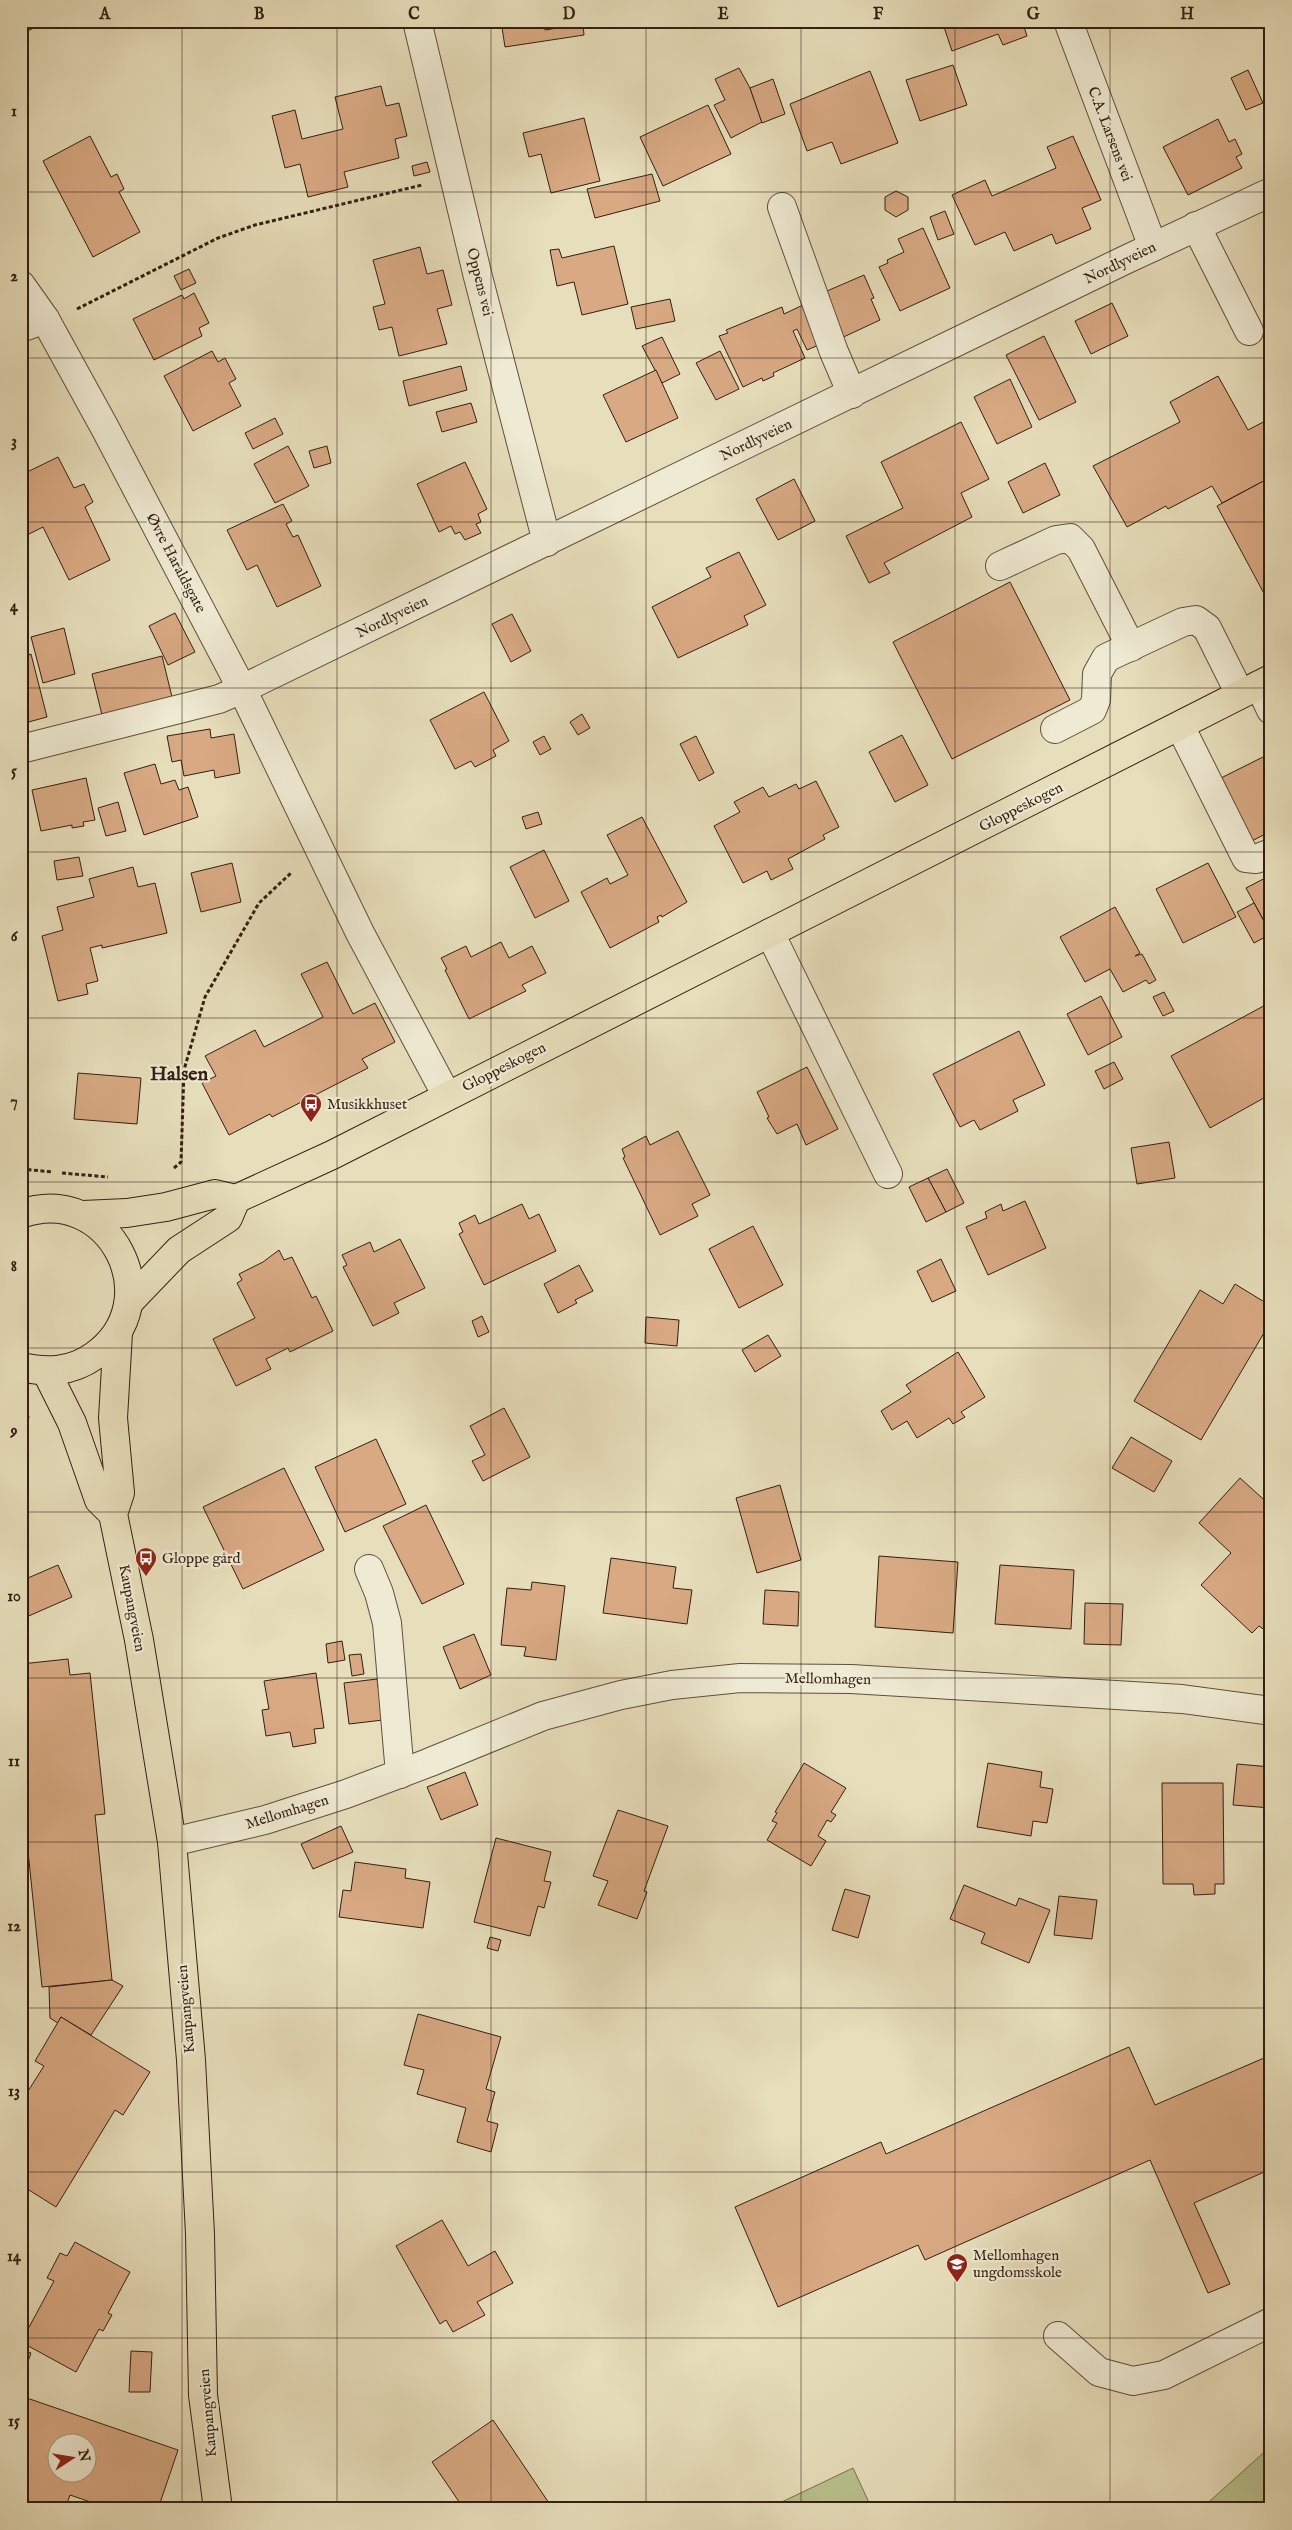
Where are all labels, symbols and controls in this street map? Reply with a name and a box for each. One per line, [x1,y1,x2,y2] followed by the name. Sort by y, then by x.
[99,5,112,25] text: A
[254,5,265,25] text: B
[408,5,420,25] text: C
[563,5,576,25] text: D
[717,5,729,25] text: E
[873,5,884,25] text: F
[1027,5,1040,25] text: G
[1180,5,1194,25] text: H
[1083,84,1137,184] street label: C.A. Larsens vei
[11,102,17,122] text: 1
[1081,237,1159,289] street label: Nordlyveien
[462,246,498,318] street label: Oppens vei
[10,267,18,287] text: 2
[717,414,795,466] street label: Nordlyveien
[11,432,17,452] text: 3
[142,510,210,616] street label: Øvre Haraldsgate
[353,591,431,643] street label: Nordlyveien
[10,597,19,617] text: 4
[11,762,17,782] text: 5
[976,778,1066,836] street label: Gloppeskogen
[11,927,19,947] text: 6
[459,1038,549,1096] street label: Gloppeskogen
[150,1062,208,1087] district label: Halsen
[10,1092,18,1112] text: 7
[299,1092,323,1123] bus stop icon: Musikkhuset
[327,1095,407,1114] place label: Musikkhuset
[11,1257,17,1277] text: 8
[10,1422,18,1442] text: 9
[134,1546,158,1577] bus stop icon: Gloppe gård
[162,1549,242,1568] place label: Gloppe gård
[114,1563,150,1653] street label: Kaupangveien
[7,1587,21,1607] text: 10
[785,1669,871,1689] street label: Mellomhagen
[8,1752,20,1772] text: 11
[243,1790,331,1834] street label: Mellomhagen
[7,1917,21,1937] text: 12
[173,1964,199,2054] street label: Kaupangveien
[8,2082,20,2102] text: 13
[973,2246,1062,2282] place label: Mellomhagen ungdomsskole
[7,2247,22,2267] text: 14
[945,2252,969,2283] school or university icon: Mellomhagen ungdomsskole
[195,2368,221,2458] street label: Kaupangveien
[8,2412,20,2432] text: 15
[48,2432,98,2482] north arrow
[73,2447,94,2463] text: N

